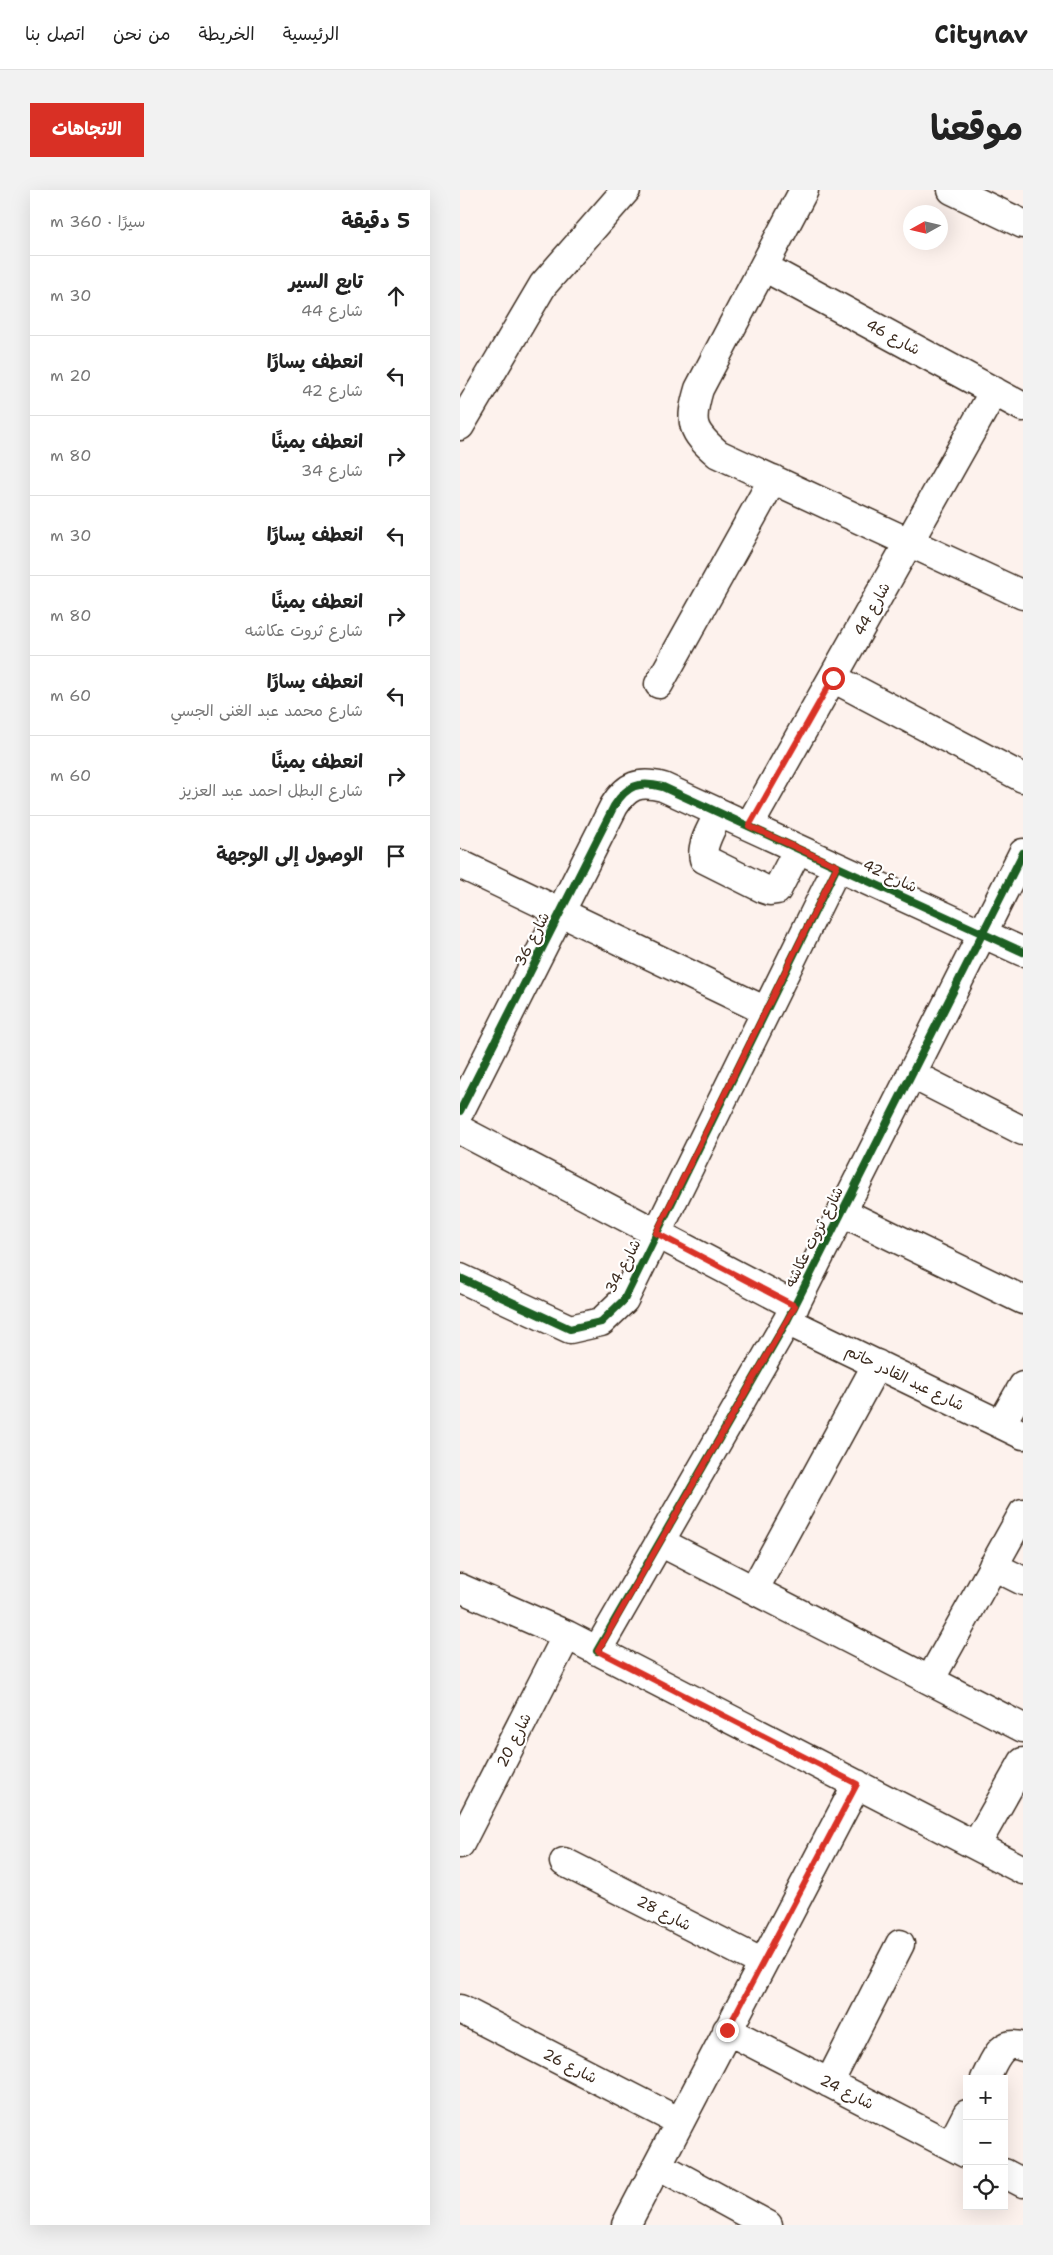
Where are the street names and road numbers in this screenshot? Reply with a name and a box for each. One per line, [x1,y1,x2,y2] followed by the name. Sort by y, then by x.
[863,314,923,360] street label: شارع 46
[849,579,895,639] street label: شارع 44
[860,855,920,897] street label: شارع 42
[510,909,554,969] street label: شارع 36
[780,1183,848,1291] street label: شارع ثروت عكاشه
[601,1236,645,1296] street label: شارع 34
[842,1341,968,1417] street label: شارع عبد القادر حاتم
[492,1710,536,1770] street label: شارع 20
[634,1891,694,1935] street label: شارع 28
[540,2044,600,2088] street label: شارع 26
[817,2070,877,2114] street label: شارع 24

